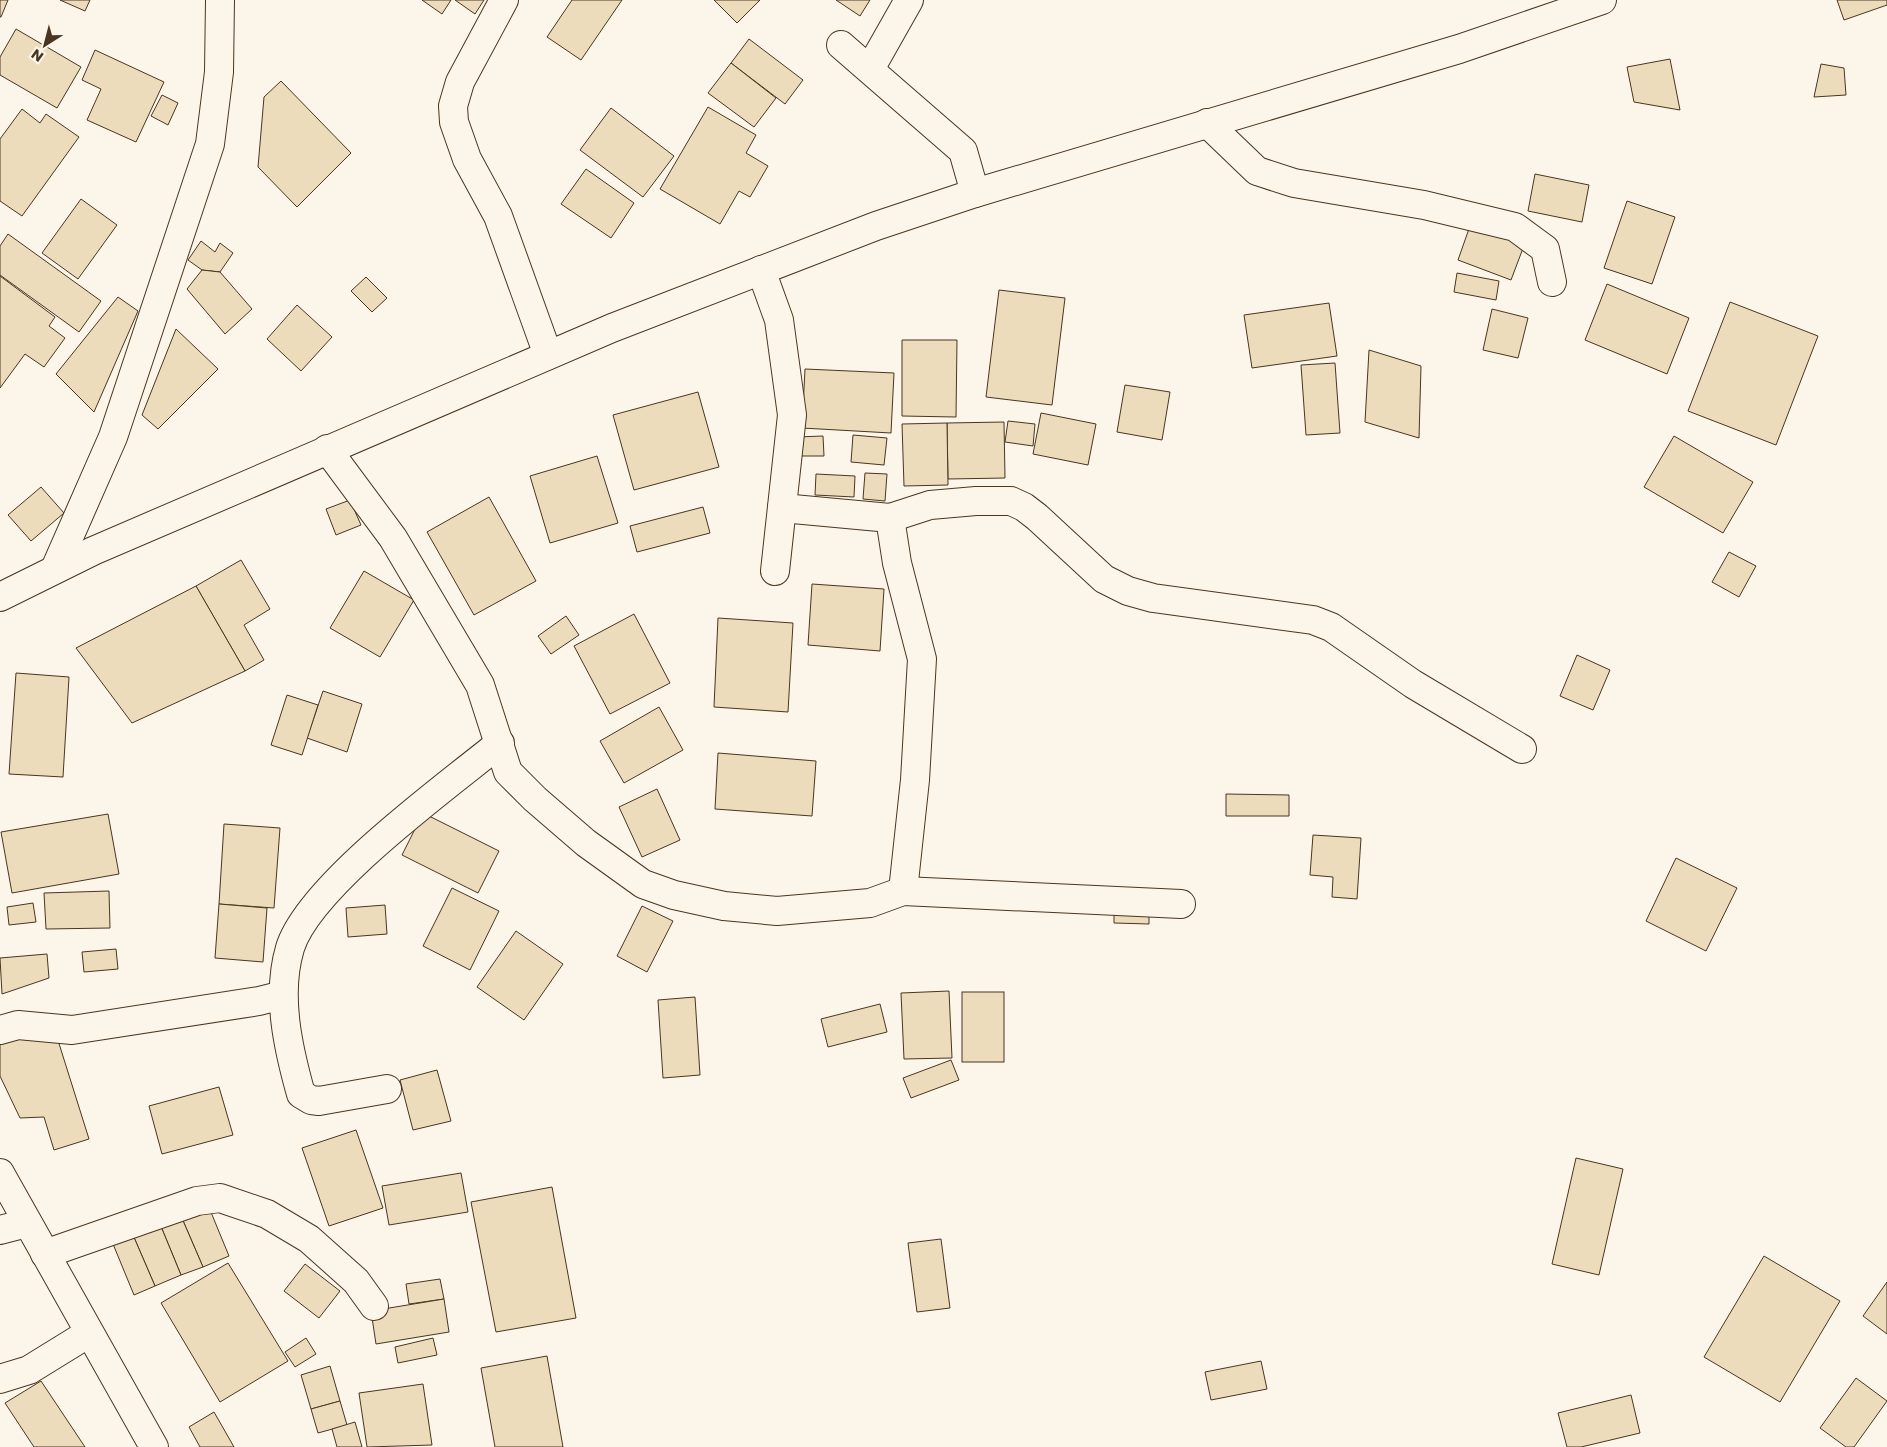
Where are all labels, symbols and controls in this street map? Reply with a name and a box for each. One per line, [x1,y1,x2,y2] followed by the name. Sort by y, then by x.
[20,20,70,70] north arrow
[27,44,47,67] text: N

